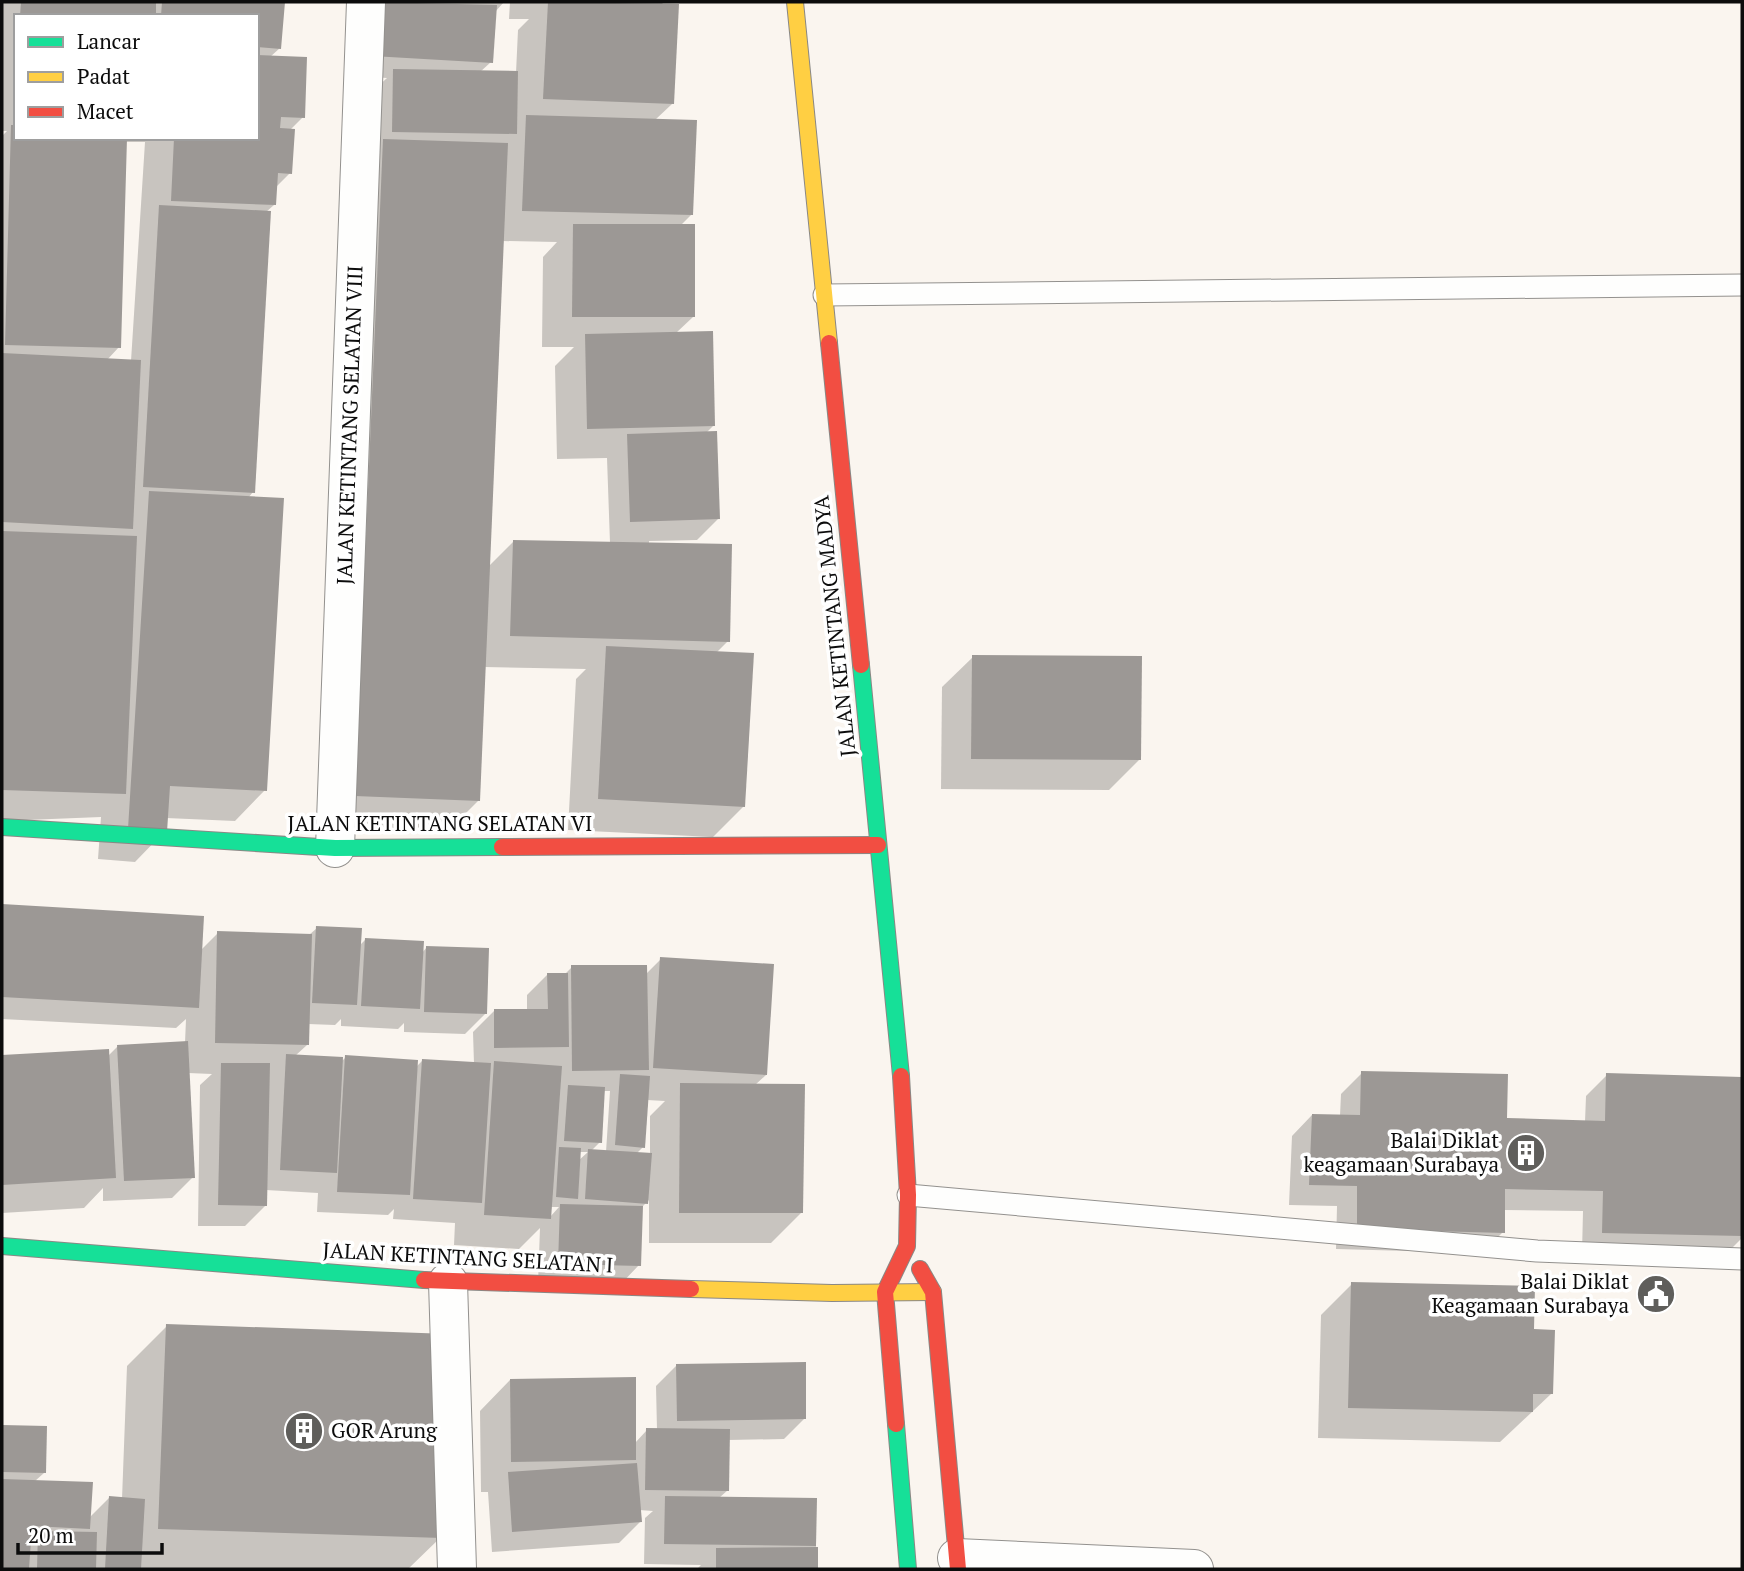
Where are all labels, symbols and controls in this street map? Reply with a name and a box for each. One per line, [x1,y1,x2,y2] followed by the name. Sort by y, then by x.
[14,14,259,140] legend
[77,27,140,55] text: Lancar
[77,62,130,90] text: Padat
[77,97,134,125] text: Macet
[329,265,369,585] street label: JALAN KETINTANG SELATAN VIII
[806,493,862,758] street label: JALAN KETINTANG MADYA
[288,809,592,837] street label: JALAN KETINTANG SELATAN VI
[1303,1126,1499,1178] place label: Balai Diklat keagamaan Surabaya
[1505,1132,1547,1174] building icon: Balai Diklat keagamaan Surabaya
[322,1235,614,1279] street label: JALAN KETINTANG SELATAN I
[1431,1267,1629,1319] place label: Balai Diklat Keagamaan Surabaya
[1635,1273,1677,1315] public building icon: Balai Diklat Keagamaan Surabaya
[283,1410,325,1452] building icon: GOR Arung
[331,1416,438,1444] place label: GOR Arung
[18,1512,161,1556] scale bar
[28,1521,74,1549] text: 20 m

